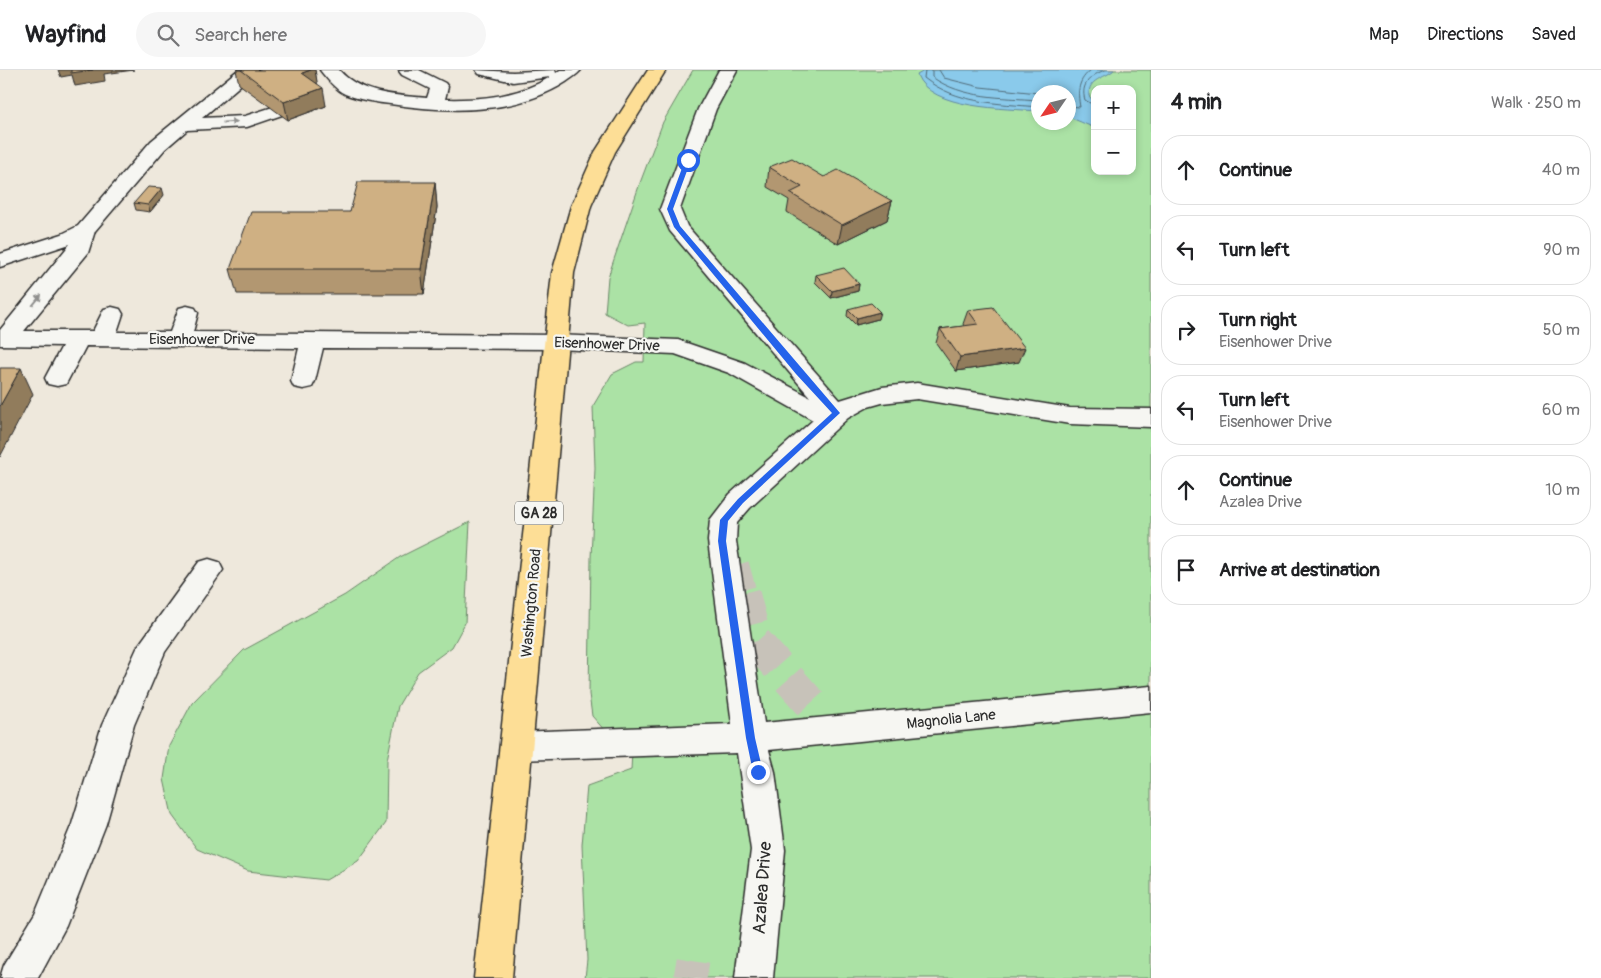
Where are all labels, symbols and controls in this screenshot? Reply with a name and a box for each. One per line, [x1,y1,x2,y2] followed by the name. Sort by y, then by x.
[136,12,486,57] search box
[25,20,106,49] text: Wayfind
[154,21,182,49] icon: search
[194,23,287,47] text: Search here
[1369,23,1399,46] text: Map
[1427,23,1503,46] text: Directions
[1531,23,1576,46] text: Saved
[1031,85,1076,130] north arrow
[1091,85,1136,175] map controls
[1091,85,1136,130] button: +
[1171,89,1222,116] text: 4 min
[1491,93,1581,113] text: Walk · 250 m
[222,118,238,126] one-way arrow
[1091,130,1136,175] button: −
[677,149,700,172] route start
[1172,156,1200,184] icon: ahead
[1219,158,1292,182] text: Continue
[1542,160,1580,180] text: 40 m
[1172,236,1200,264] icon: left
[1219,238,1289,262] text: Turn left
[1543,240,1580,260] text: 90 m
[31,294,42,307] one-way arrow
[1219,308,1297,332] text: Turn right
[1172,316,1200,344] icon: right
[1543,320,1580,340] text: 50 m
[149,330,256,349] street label: Eisenhower Drive
[1219,332,1332,352] text: Eisenhower Drive
[554,333,661,356] street label: Eisenhower Drive
[1219,388,1289,412] text: Turn left
[1172,396,1200,424] icon: left
[1542,400,1580,420] text: 60 m
[1219,412,1332,432] text: Eisenhower Drive
[1219,468,1292,492] text: Continue
[1172,476,1200,504] icon: ahead
[1545,480,1580,500] text: 10 m
[1219,492,1302,512] text: Azalea Drive
[515,502,563,524] road number: GA 28
[517,548,546,658] street label: Washington Road
[1172,556,1200,584] icon: arrive
[1219,558,1380,582] text: Arrive at destination
[906,705,997,734] street label: Magnolia Lane
[747,761,770,784] route end
[748,841,777,935] street label: Azalea Drive

